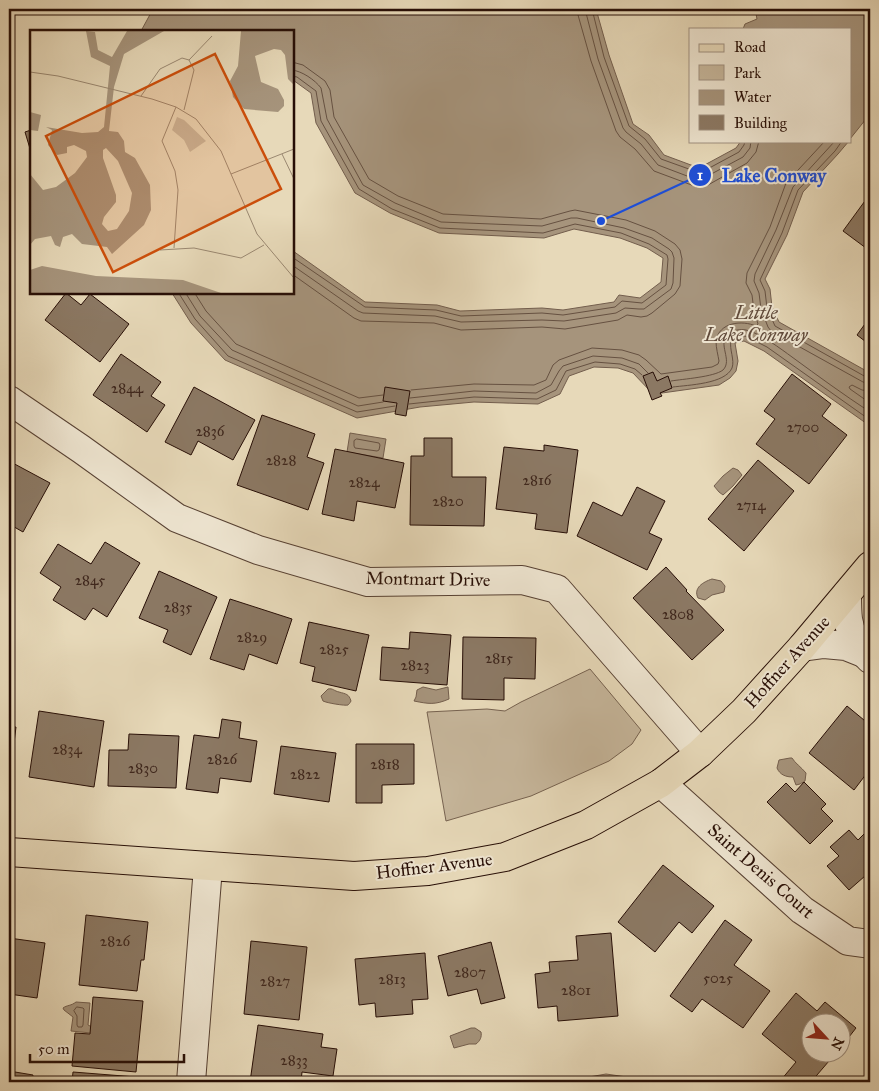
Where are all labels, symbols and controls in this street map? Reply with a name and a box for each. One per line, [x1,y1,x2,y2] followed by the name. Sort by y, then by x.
[689,28,852,142] legend
[30,30,294,294] inset map
[734,38,766,56] text: Road
[734,64,761,82] text: Park
[734,88,771,106] text: Water
[734,114,788,132] text: Building
[687,158,837,192] callout: Lake Conway
[722,164,827,188] text: Lake Conway
[697,166,703,184] text: 1
[703,301,809,346] water label: Little Lake Conway
[111,379,144,397] house number: 2844
[787,418,819,436] house number: 2700
[195,422,226,440] house number: 2836
[266,451,296,469] house number: 2828
[523,471,553,489] house number: 2816
[348,473,380,491] house number: 2824
[432,492,464,510] house number: 2820
[736,496,766,514] house number: 2714
[365,567,491,591] street label: Montmart Drive
[75,571,105,589] house number: 2845
[164,598,192,616] house number: 2835
[662,605,694,623] house number: 2808
[740,611,834,713] street label: Hoffner Avenue
[237,628,267,646] house number: 2829
[319,640,349,658] house number: 2825
[485,649,513,667] house number: 2815
[401,656,429,674] house number: 2823
[52,740,83,758] house number: 2834
[207,750,239,768] house number: 2826
[370,755,400,773] house number: 2818
[128,759,158,777] house number: 2830
[290,765,321,783] house number: 2822
[703,819,819,924] street label: Saint Denis Court
[374,848,494,884] street label: Hoffner Avenue
[100,932,132,950] house number: 2826
[454,963,486,981] house number: 2807
[703,969,733,987] house number: 5025
[378,970,406,988] house number: 2813
[260,972,290,990] house number: 2827
[561,981,591,999] house number: 2801
[802,1014,852,1064] north arrow
[30,1031,184,1063] scale bar
[827,1034,847,1053] text: N
[38,1040,70,1058] text: 50 m
[280,1051,308,1069] house number: 2833

